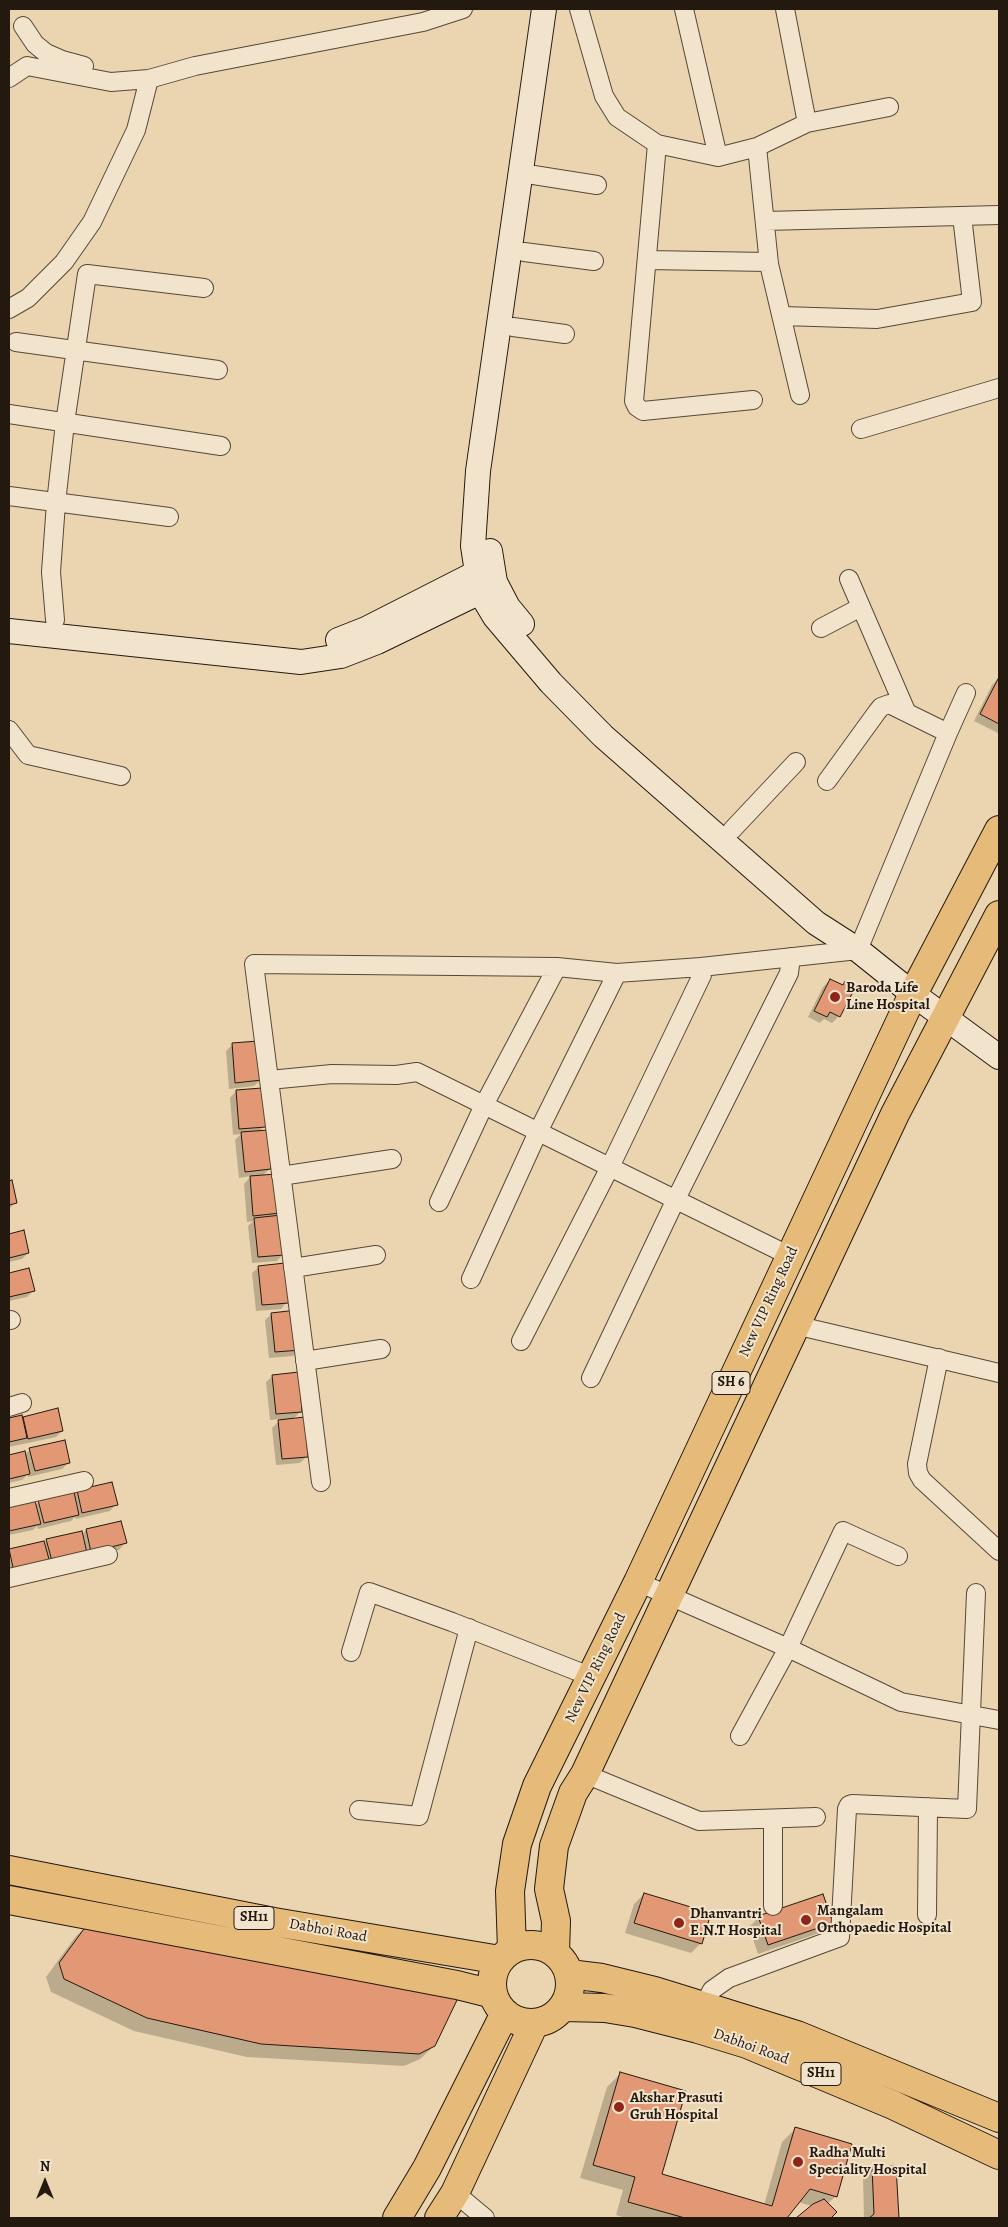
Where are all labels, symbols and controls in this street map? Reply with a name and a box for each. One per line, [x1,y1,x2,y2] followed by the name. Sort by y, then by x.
[846,979,930,1014] place label: Baroda Life Line Hospital
[828,990,842,1004] marker: Baroda Life Line Hospital
[736,1244,802,1360] street label: New VIP Ring Road
[712,1372,750,1395] road number: SH 6
[562,1610,630,1726] street label: New VIP Ring Road
[817,1902,951,1937] place label: Mangalam Orthopaedic Hospital
[690,1905,781,1940] place label: Dhanvantri E.N.T Hospital
[234,1906,274,1930] road number: SH11
[799,1913,813,1927] marker: Mangalam Orthopaedic Hospital
[288,1915,368,1947] street label: Dabhoi Road
[672,1916,686,1930] marker: Dhanvantri E.N.T Hospital
[711,2025,791,2069] street label: Dabhoi Road
[801,2062,841,2086] road number: SH11
[630,2089,723,2124] place label: Akshar Prasuti Gruh Hospital
[612,2100,626,2114] marker: Akshar Prasuti Gruh Hospital
[809,2144,926,2179] place label: Radha Multi Speciality Hospital
[791,2155,805,2169] marker: Radha Multi Speciality Hospital
[20,2157,70,2207] north arrow
[40,2157,50,2176] text: N

